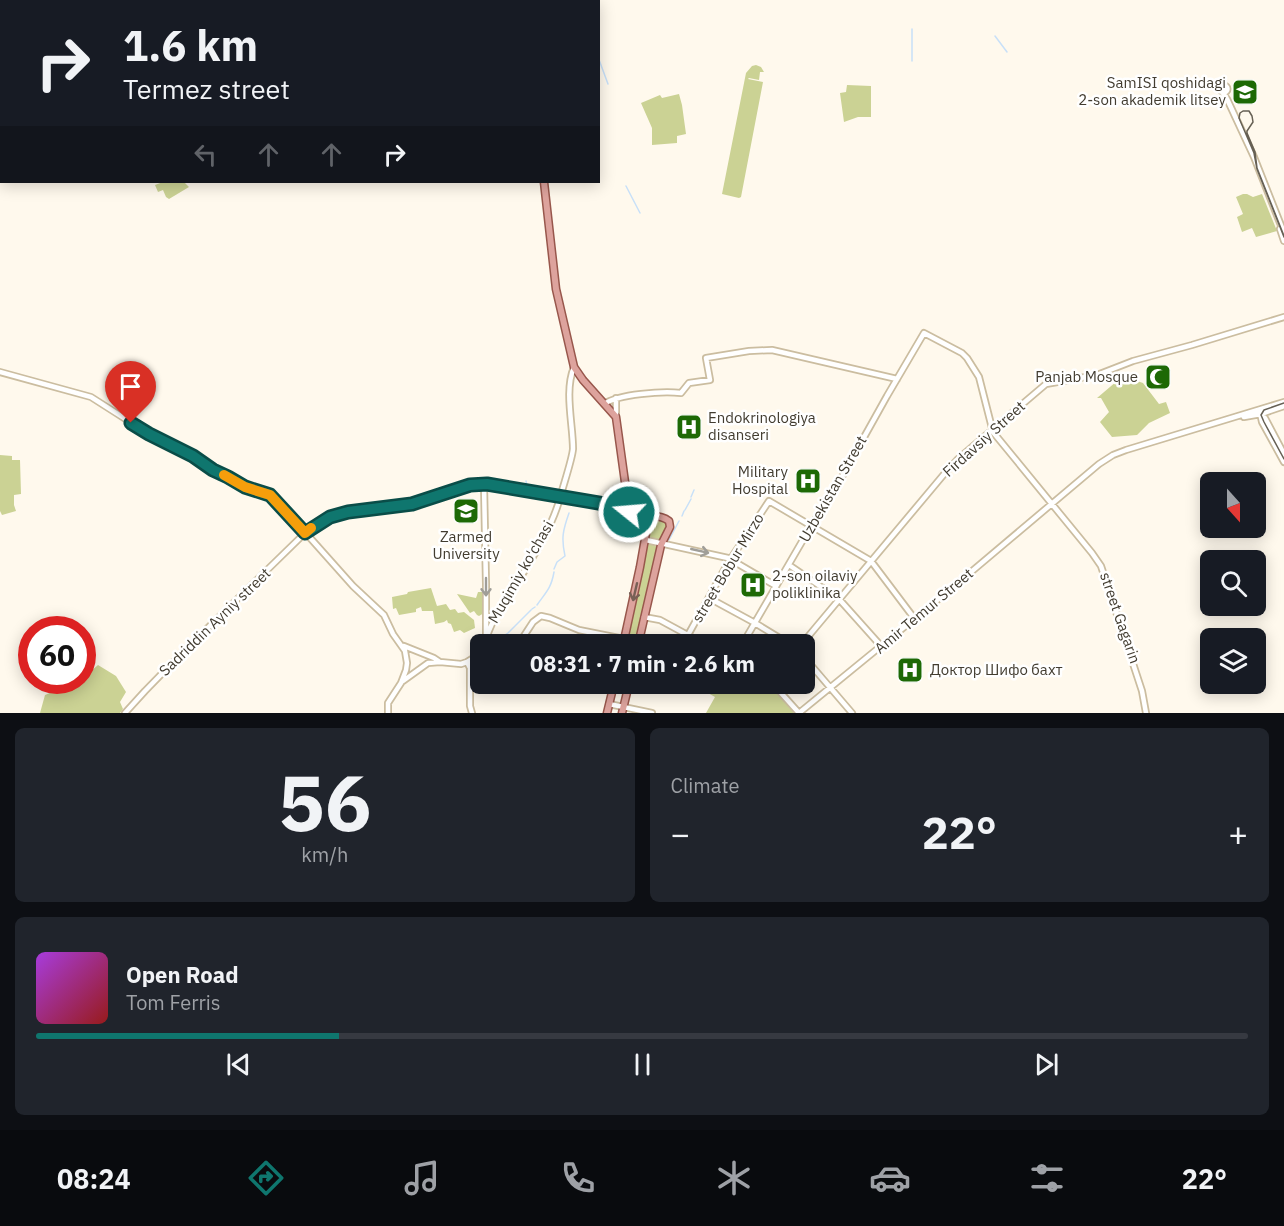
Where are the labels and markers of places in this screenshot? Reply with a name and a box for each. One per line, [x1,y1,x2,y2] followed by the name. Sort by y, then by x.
[1078,73,1227,109] place label: SamISI qoshidagi 2-son akademik litsey
[1230,77,1260,107] school or university icon: SamISI qoshidagi 2-son akademik litsey
[105,361,156,423] pin
[1143,362,1173,392] mosque icon: Panjab Mosque
[1035,367,1138,386] place label: Panjab Mosque
[708,408,816,444] place label: Endokrinologiya disanseri
[674,412,704,442] hospital icon: Endokrinologiya disanseri
[732,462,789,498] place label: Military Hospital
[793,466,823,496] hospital icon: Military Hospital
[451,496,481,526] school or university icon: Zarmed University
[432,527,500,563] place label: Zarmed University
[772,566,858,602] place label: 2-son oilaviy poliklinika
[738,570,768,600] hospital icon: 2-son oilaviy poliklinika
[895,655,925,685] hospital icon: Доктор Шифо бахт
[930,660,1063,679] place label: Доктор Шифо бахт

